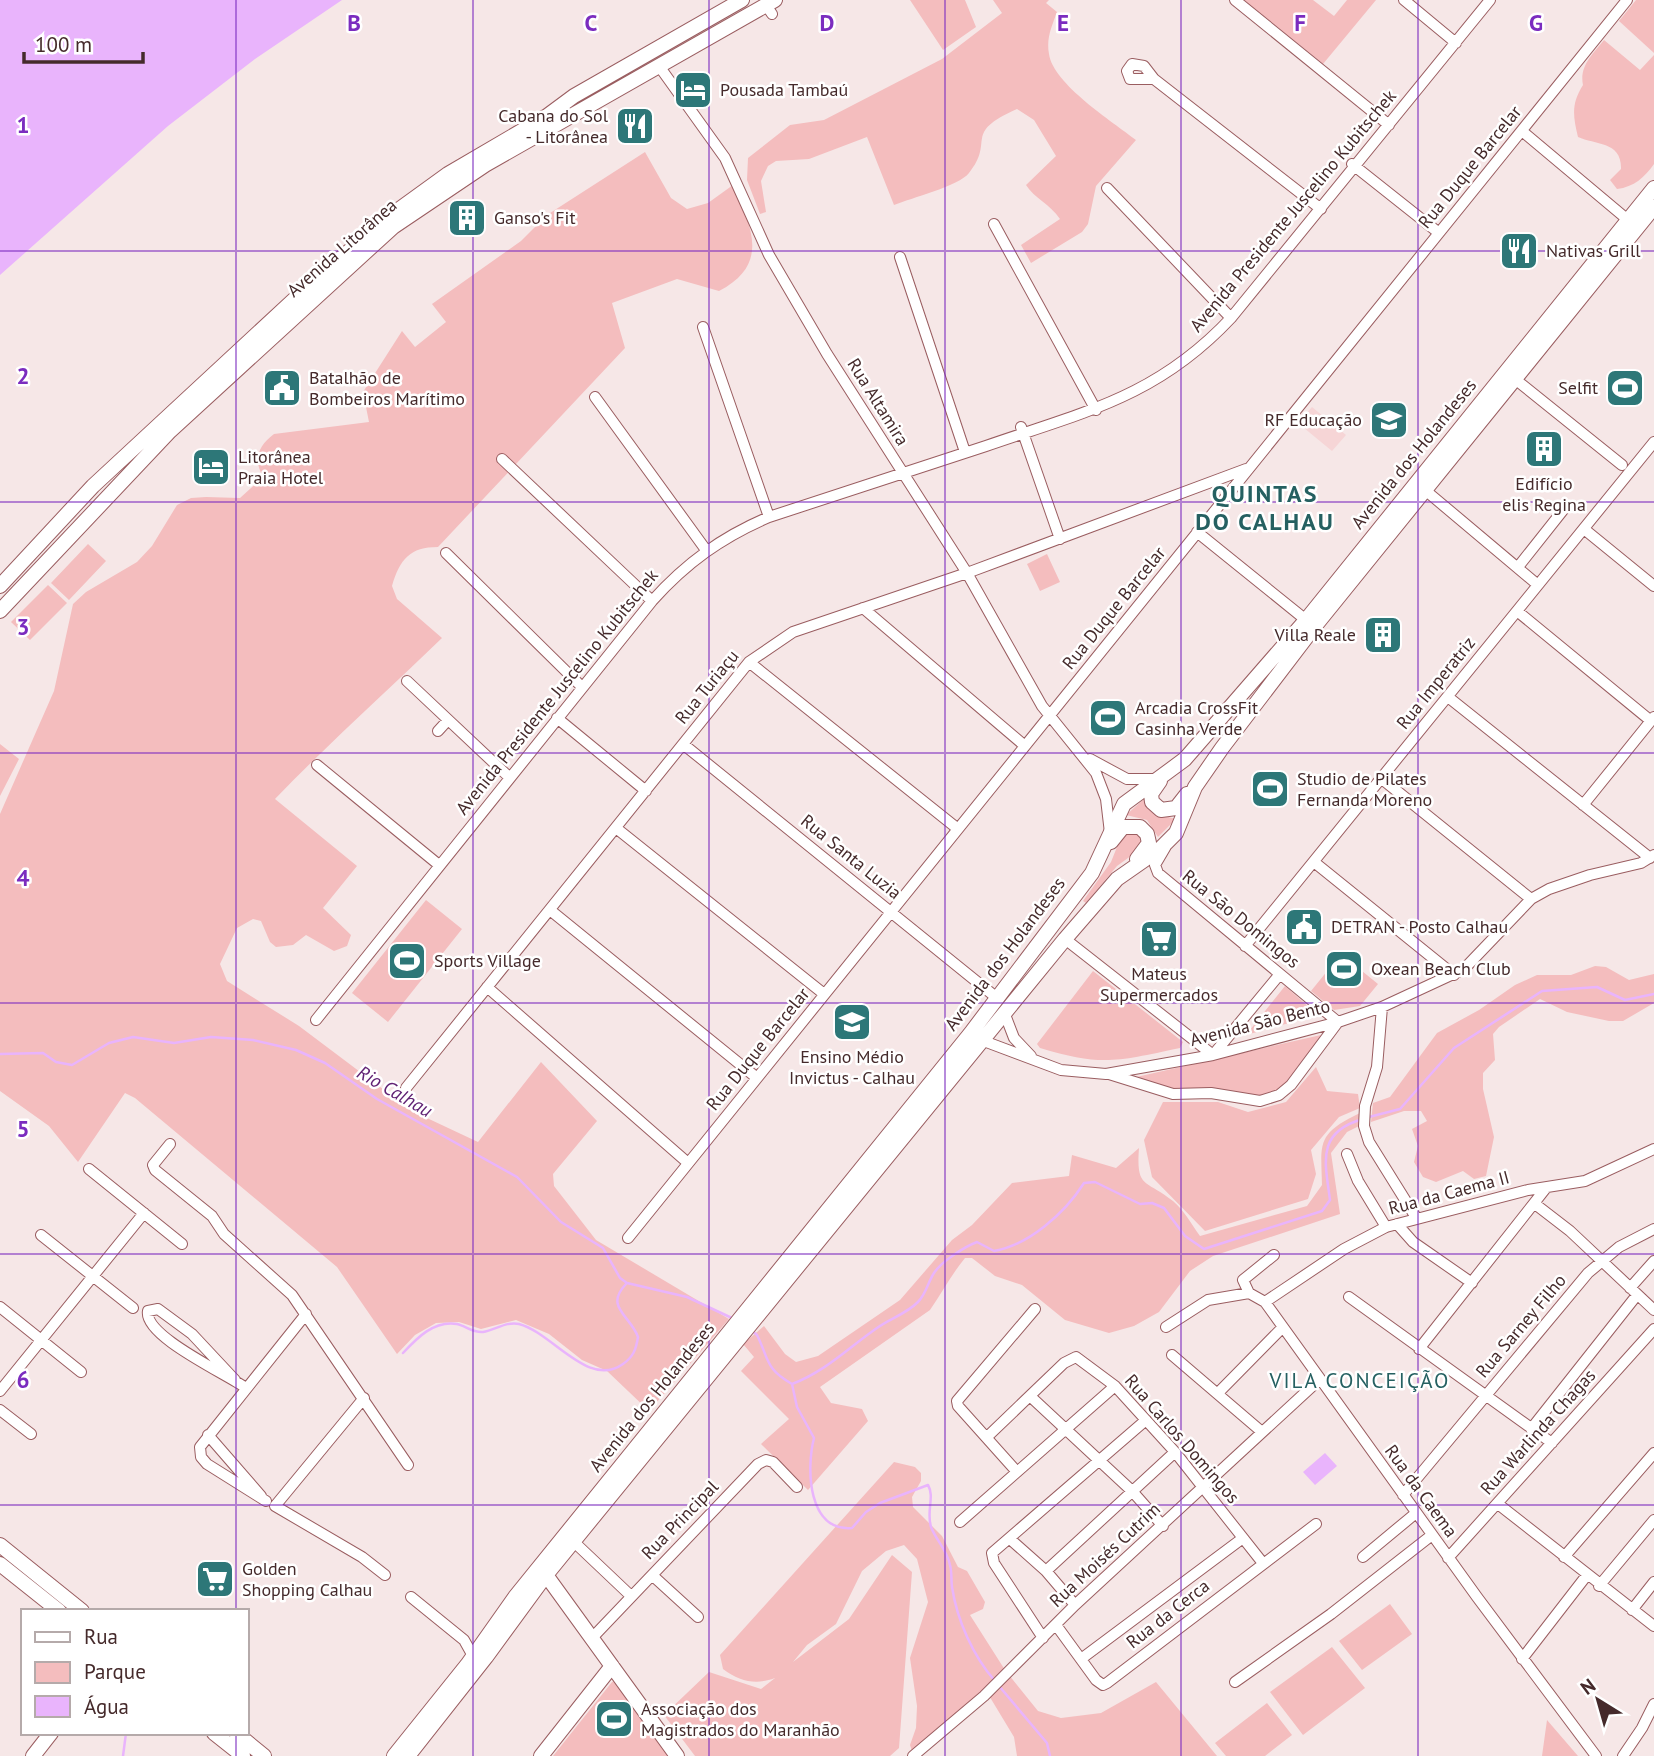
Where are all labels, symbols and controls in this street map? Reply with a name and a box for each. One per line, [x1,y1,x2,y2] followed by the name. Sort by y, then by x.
[347,8,361,37] text: B
[585,8,598,37] text: C
[820,8,834,37] text: D
[1057,8,1069,37] text: E
[1294,8,1306,37] text: F
[1529,8,1543,37] text: G
[24,21,144,65] scale bar
[35,31,92,58] text: 100 m
[672,69,714,111] hotel icon: Pousada Tambaú
[720,78,848,101] place label: Pousada Tambaú
[1184,85,1401,336] street label: Avenida Presidente Juscelino Kubitschek
[1413,101,1526,233] street label: Rua Duque Barcelar
[498,104,609,148] place label: Cabana do Sol - Litorânea
[614,105,656,147] restaurant icon: Cabana do Sol - Litorânea
[16,110,30,139] text: 1
[282,194,401,302] street label: Avenida Litorânea
[446,197,488,239] building icon: Ganso's Fit
[494,206,576,229] place label: Ganso's Fit
[1498,230,1540,272] restaurant icon: Nativas Grill
[1546,239,1641,262] place label: Nativas Grill
[843,354,914,450] street label: Rua Altamira
[16,361,30,390] text: 2
[309,366,465,410] place label: Batalhão de Bombeiros Marítimo
[261,367,303,409] public building icon: Batalhão de Bombeiros Marítimo
[1604,367,1646,409] sports icon: Selfit
[1346,374,1481,533] street label: Avenida dos Holandeses
[1558,376,1598,399] place label: Selfit
[1368,399,1410,441] school or university icon: RF Educação
[1264,408,1362,431] place label: RF Educação
[1523,428,1565,470] building icon: Edifício elis Regina
[238,445,324,489] place label: Litorânea Praia Hotel
[190,446,232,488] hotel icon: Litorânea Praia Hotel
[1502,472,1586,516] place label: Edifício elis Regina
[1195,478,1335,537] district label: QUINTAS DO CALHAU
[1057,542,1170,674] street label: Rua Duque Barcelar
[450,564,663,819] street label: Avenida Presidente Juscelino Kubitschek
[16,612,30,641] text: 3
[1362,614,1404,656] building icon: Villa Reale
[1273,623,1356,646] place label: Villa Reale
[1391,632,1480,734] street label: Rua Imperatriz
[670,645,744,728] street label: Rua Turiaçu
[1135,696,1258,740] place label: Arcadia CrossFit Casinha Verde
[1087,697,1129,739] sports icon: Arcadia CrossFit Casinha Verde
[1297,767,1432,811] place label: Studio de Pilates Fernanda Moreno
[1249,768,1291,810] sports icon: Studio de Pilates Fernanda Moreno
[796,809,906,904] street label: Rua Santa Luzia
[16,863,30,892] text: 4
[1178,864,1305,973] street label: Rua São Domingos
[939,872,1070,1035] street label: Avenida dos Holandeses
[1283,906,1325,948] public building icon: DETRAN - Posto Calhau
[1331,915,1508,938] place label: DETRAN - Posto Calhau
[1138,918,1180,960] supermarket icon: Mateus Supermercados
[386,940,428,982] sports icon: Sports Village
[1323,948,1365,990] sports icon: Oxean Beach Club
[434,949,541,972] place label: Sports Village
[1371,957,1511,980] place label: Oxean Beach Club
[1100,962,1218,1006] place label: Mateus Supermercados
[701,983,814,1115] street label: Rua Duque Barcelar
[1187,994,1332,1051] street label: Avenida São Bento
[831,1001,873,1043] school or university icon: Ensino Médio Invictus - Calhau
[789,1045,915,1089] place label: Ensino Médio Invictus - Calhau
[353,1060,437,1122] water label: Rio Calhau
[16,1114,30,1143] text: 5
[1386,1165,1512,1220] street label: Rua da Caema II
[1470,1269,1571,1382] street label: Rua Sarney Filho
[584,1317,719,1476] street label: Avenida dos Holandeses
[1475,1364,1600,1499] street label: Rua Warlinda Chagas
[16,1365,30,1394] text: 6
[1269,1367,1450,1394] district label: VILA CONCEIÇÃO
[1120,1369,1245,1508] street label: Rua Carlos Domingos
[1380,1440,1463,1542] street label: Rua da Caema
[636,1475,724,1564] street label: Rua Principal
[1044,1497,1165,1612] street label: Rua Moisés Cutrim
[242,1557,372,1601] place label: Golden Shopping Calhau
[194,1558,236,1600] supermarket icon: Golden Shopping Calhau
[1121,1574,1214,1653] street label: Rua da Cerca
[21,1609,248,1735] legend
[84,1623,118,1650] text: Rua
[84,1658,146,1685] text: Parque
[1563,1665,1633,1735] north arrow
[1576,1673,1600,1700] text: N
[84,1693,129,1720] text: Água
[641,1697,840,1741] place label: Associação dos Magistrados do Maranhão
[593,1698,635,1740] sports icon: Associação dos Magistrados do Maranhão

